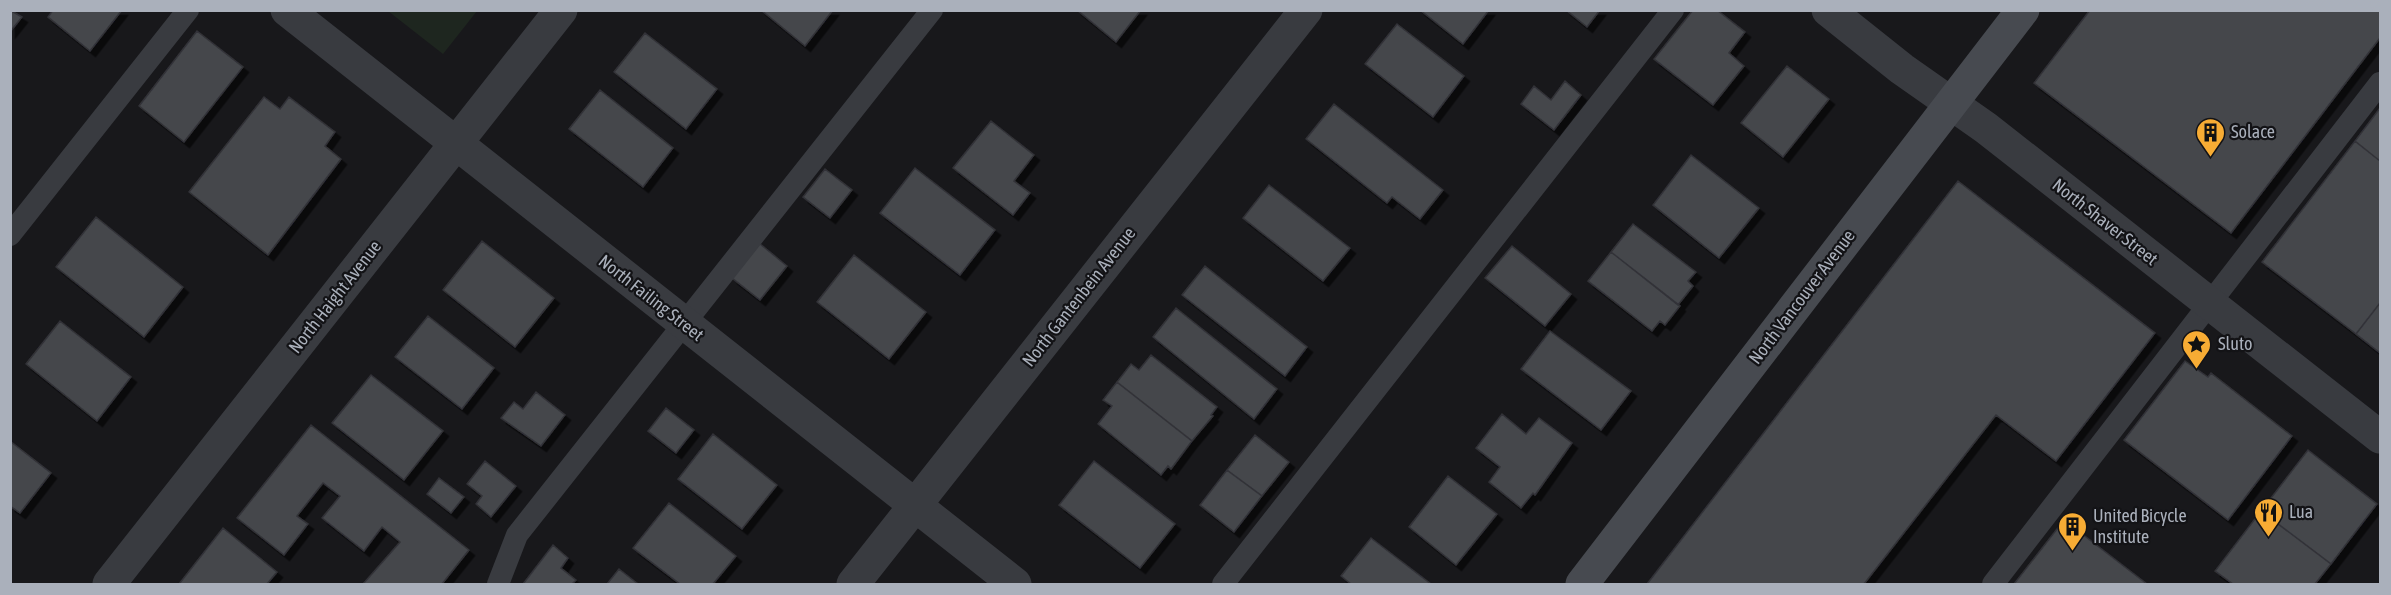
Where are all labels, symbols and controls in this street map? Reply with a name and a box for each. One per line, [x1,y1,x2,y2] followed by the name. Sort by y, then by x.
[2194,116,2226,158] building icon: Solace
[2231,121,2275,142] place label: Solace
[2048,174,2162,269] street label: North Shaver Street
[1018,223,1140,371] street label: North Gantenbein Avenue
[1744,225,1859,368] street label: North Vancouver Avenue
[284,236,385,357] street label: North Haight Avenue
[595,250,708,345] street label: North Failing Street
[2181,328,2213,370] place icon: Sluto
[2218,333,2253,354] place label: Sluto
[2252,496,2284,538] restaurant icon: Lua
[2289,501,2313,522] place label: Lua
[2093,505,2187,547] place label: United Bicycle Institute
[2056,510,2088,552] building icon: United Bicycle Institute

